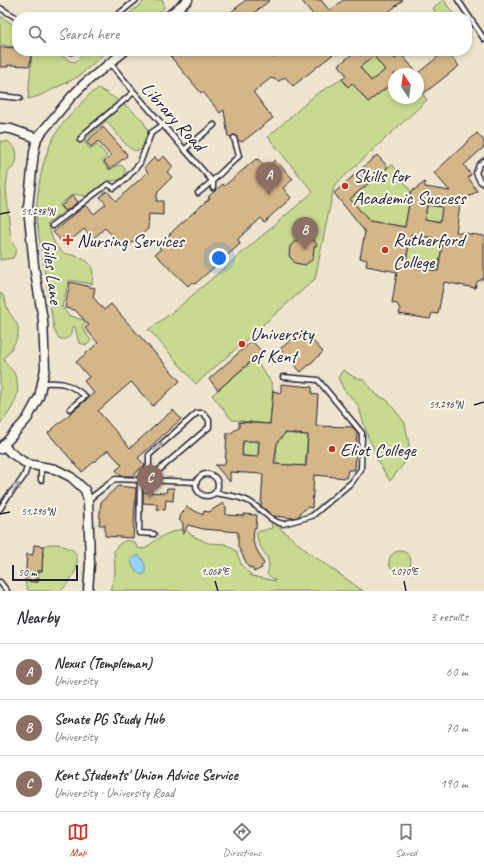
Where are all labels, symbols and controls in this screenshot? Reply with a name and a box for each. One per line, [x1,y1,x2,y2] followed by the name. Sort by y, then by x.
[12,12,472,56] search box
[26,23,48,45] icon: search
[58,25,119,44] text: Search here
[388,68,424,104] north arrow
[136,77,213,159] street label: Library Road
[256,162,282,195] pin: A
[353,164,467,210] place label: Skills for Academic Success
[340,181,350,191] marker: Skills for Academic Success
[21,205,57,218] text: 51.298°N
[292,217,318,250] pin: B
[393,228,467,274] place label: Rutherford College
[77,229,185,253] place label: Nursing Services
[62,234,74,246] marker: Nursing Services
[36,239,68,307] street label: Giles Lane
[380,245,390,255] marker: Rutherford College
[209,248,229,268] your location
[250,322,315,368] place label: University of Kent
[237,339,247,349] marker: University of Kent
[429,398,465,411] text: 51.296°N
[340,438,417,462] place label: Eliot College
[153,442,163,451] one-way arrow
[327,444,337,454] marker: Eliot College
[137,465,163,498] pin: C
[11,482,20,493] one-way arrow
[21,505,57,518] text: 51.296°N
[12,563,78,582] scale bar
[18,565,37,579] text: 50 m
[201,565,231,578] text: 1.068°E
[390,565,420,578] text: 1.070°E
[16,607,59,628] text: Nearby
[430,609,468,625] text: 3 results
[54,654,152,673] text: Nexus (Templeman)
[26,664,32,680] text: A
[446,664,468,680] text: 60 m
[54,673,97,689] text: University
[54,710,164,729] text: Senate PG Study Hub
[26,720,32,736] text: B
[446,720,468,736] text: 70 m
[54,729,97,745] text: University
[54,766,238,785] text: Kent Students' Union Advice Service
[26,776,32,792] text: C
[440,776,468,792] text: 190 m
[54,785,174,801] text: University · University Road
[67,821,89,859] tab: Map
[223,821,261,859] tab: Directions
[395,821,417,859] tab: Saved

